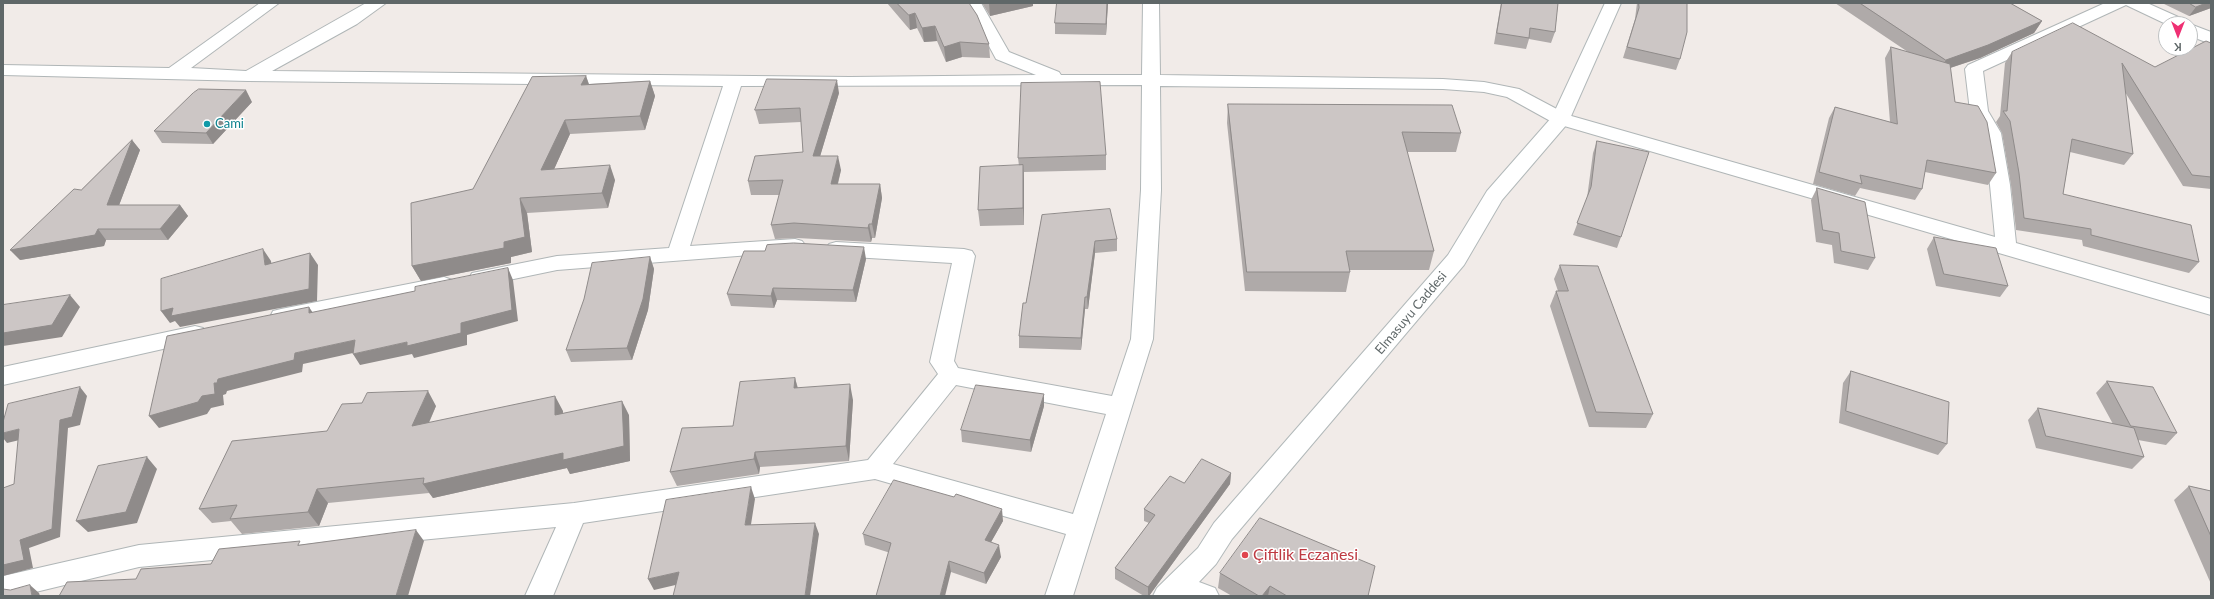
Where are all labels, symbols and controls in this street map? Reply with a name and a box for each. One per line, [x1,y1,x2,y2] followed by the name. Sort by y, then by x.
[2158,16,2198,56] north arrow
[2174,41,2182,54] text: K
[215,116,244,132] place label: Cami
[202,119,212,129] marker: Cami
[1372,268,1450,358] street label: Elmasuyu Caddesi
[1253,545,1358,565] place label: Çiftlik Eczanesi
[1240,550,1250,560] marker: Çiftlik Eczanesi

